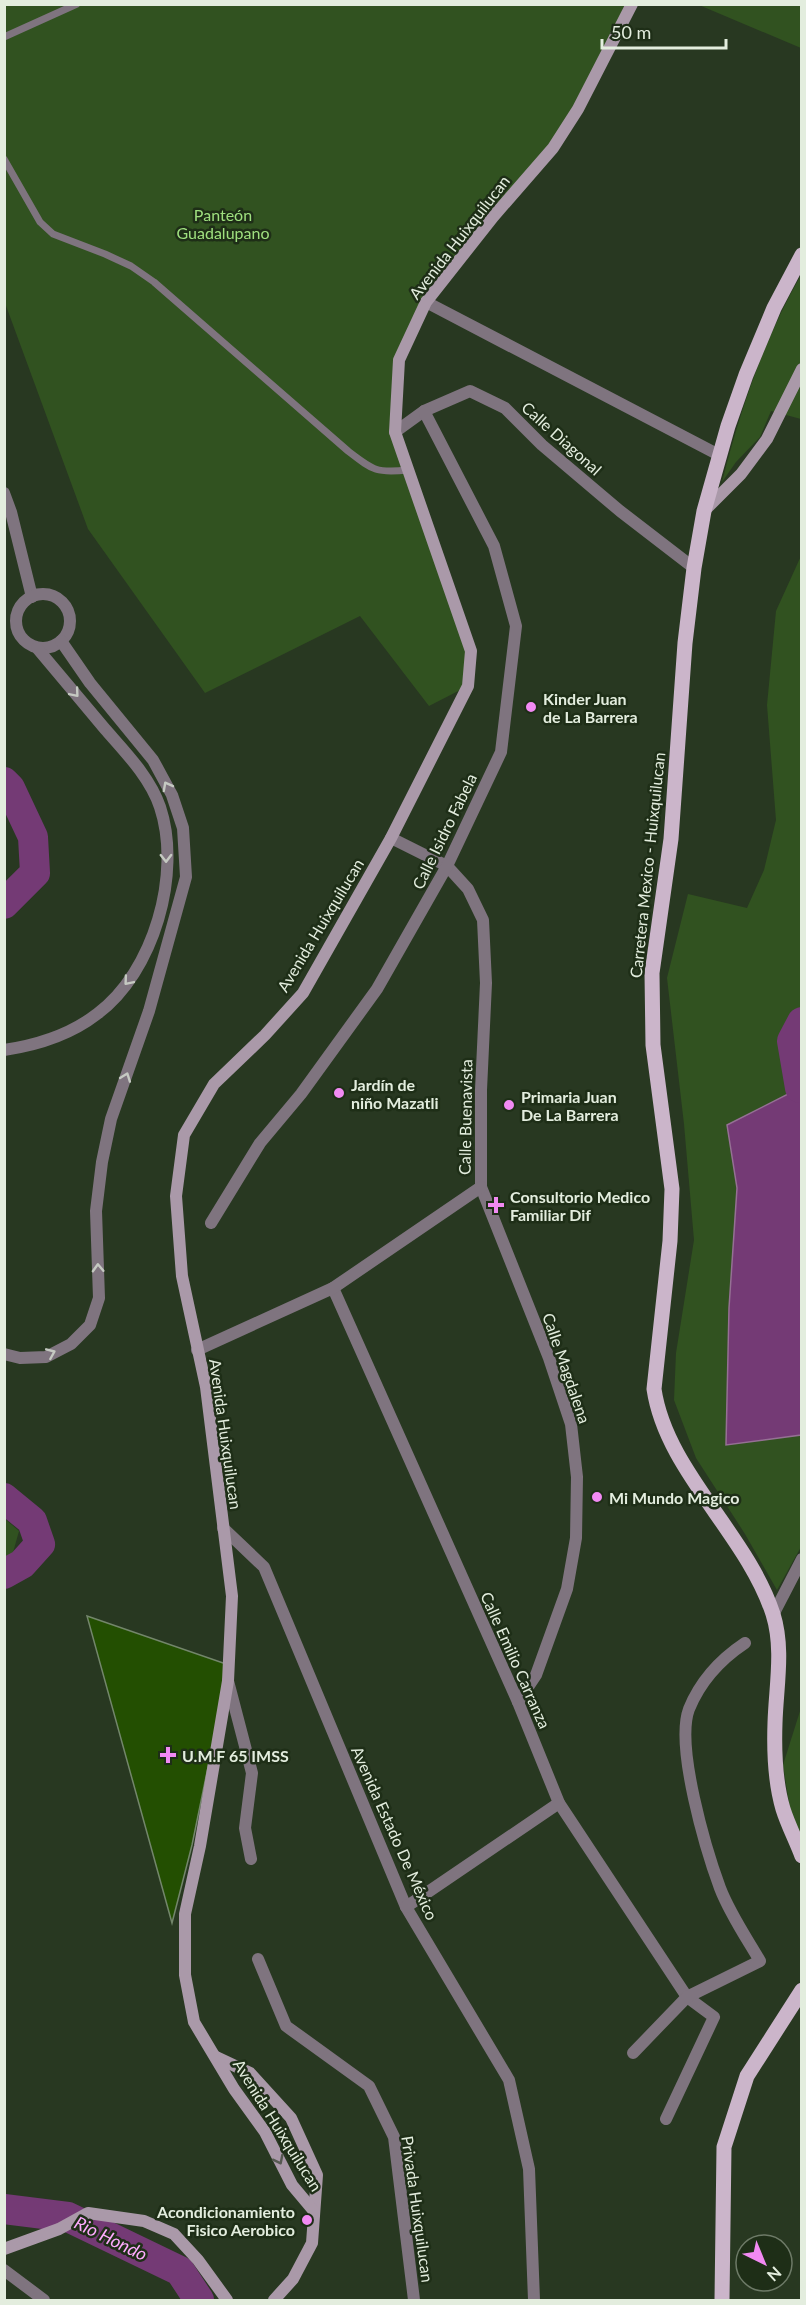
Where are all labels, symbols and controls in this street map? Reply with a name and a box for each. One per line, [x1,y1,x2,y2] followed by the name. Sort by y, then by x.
[602,12,726,50] scale bar
[611,21,651,43] text: 50 m
[405,171,513,303] street label: Avenida Huixquilucan
[177,205,269,242] park label: Panteón Guadalupano
[518,397,606,479] street label: Calle Diagonal
[67,686,78,697] one-way arrow
[543,689,638,726] place label: Kinder Juan de La Barrera
[524,700,538,714] marker: Kinder Juan de La Barrera
[626,751,668,979] street label: Carretera Mexico - Huixquilucan
[408,770,480,892] street label: Calle Isidro Fabela
[163,782,174,793] one-way arrow
[160,854,173,863] one-way arrow
[273,855,367,995] street label: Avenida Huixquilucan
[124,974,135,985] one-way arrow
[454,1059,476,1175] street label: Calle Buenavista
[118,1072,131,1083] one-way arrow
[351,1075,439,1112] place label: Jardín de niño Mazatli
[332,1086,346,1100] marker: Jardín de niño Mazatli
[521,1087,619,1124] place label: Primaria Juan De La Barrera
[502,1098,516,1112] marker: Primaria Juan De La Barrera
[510,1187,650,1224] place label: Consultorio Medico Familiar Dif
[487,1196,505,1214] marker: Consultorio Medico Familiar Dif
[92,1263,105,1272] one-way arrow
[539,1310,595,1426] street label: Calle Magdalena
[45,1348,56,1360] one-way arrow
[206,1357,246,1511] street label: Avenida Huixquilucan
[609,1488,739,1507] place label: Mi Mundo Magico
[590,1490,604,1504] marker: Mi Mundo Magico
[477,1589,555,1731] street label: Calle Emilio Carranza
[348,1743,442,1923] street label: Avenida Estado De México
[159,1746,177,1764] marker: U.M.F 65 IMSS
[182,1746,289,1765] place label: U.M.F 65 IMSS
[230,2056,326,2194] street label: Avenida Huixquilucan
[398,2135,438,2283] street label: Privada Huixquilucan
[272,2154,284,2165] one-way arrow
[156,2202,295,2239] place label: Acondicionamiento Fisico Aerobico
[71,2211,151,2265] water label: Rio Hondo
[300,2213,314,2227] marker: Acondicionamiento Fisico Aerobico
[734,2233,794,2293] north arrow
[764,2263,786,2285] text: N

